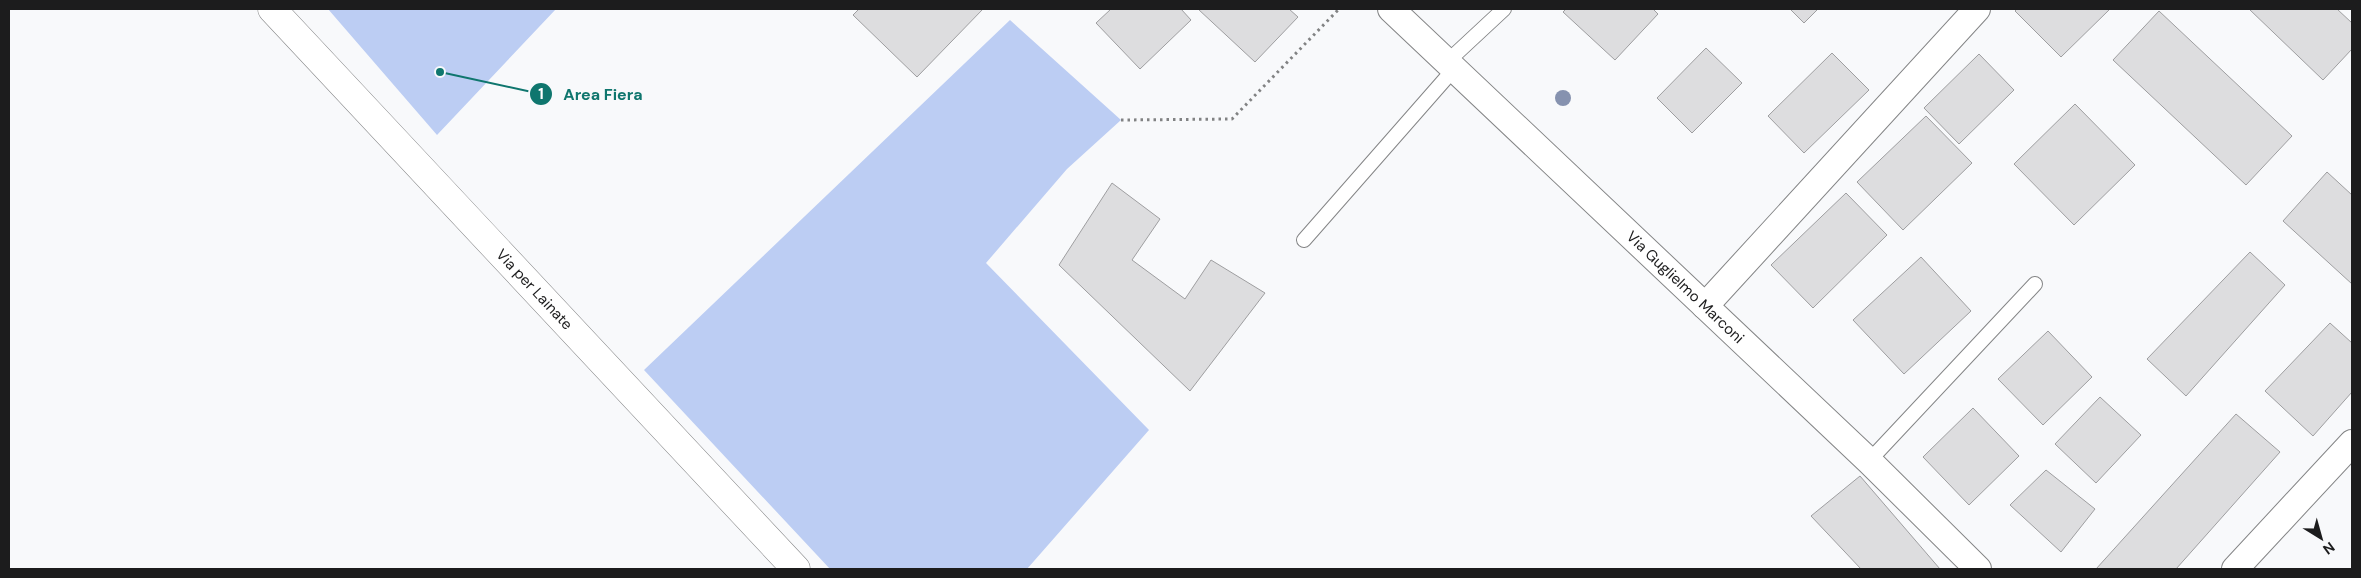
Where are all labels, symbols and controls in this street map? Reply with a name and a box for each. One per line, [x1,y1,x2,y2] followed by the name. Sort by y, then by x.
[528,78,653,109] callout: Area Fiera
[538,84,544,104] text: 1
[563,84,643,105] text: Area Fiera
[1622,227,1748,348] street label: Via Guglielmo Marconi
[492,245,577,334] street label: Via per Lainate
[2296,513,2346,563] north arrow
[2319,538,2338,559] text: N

